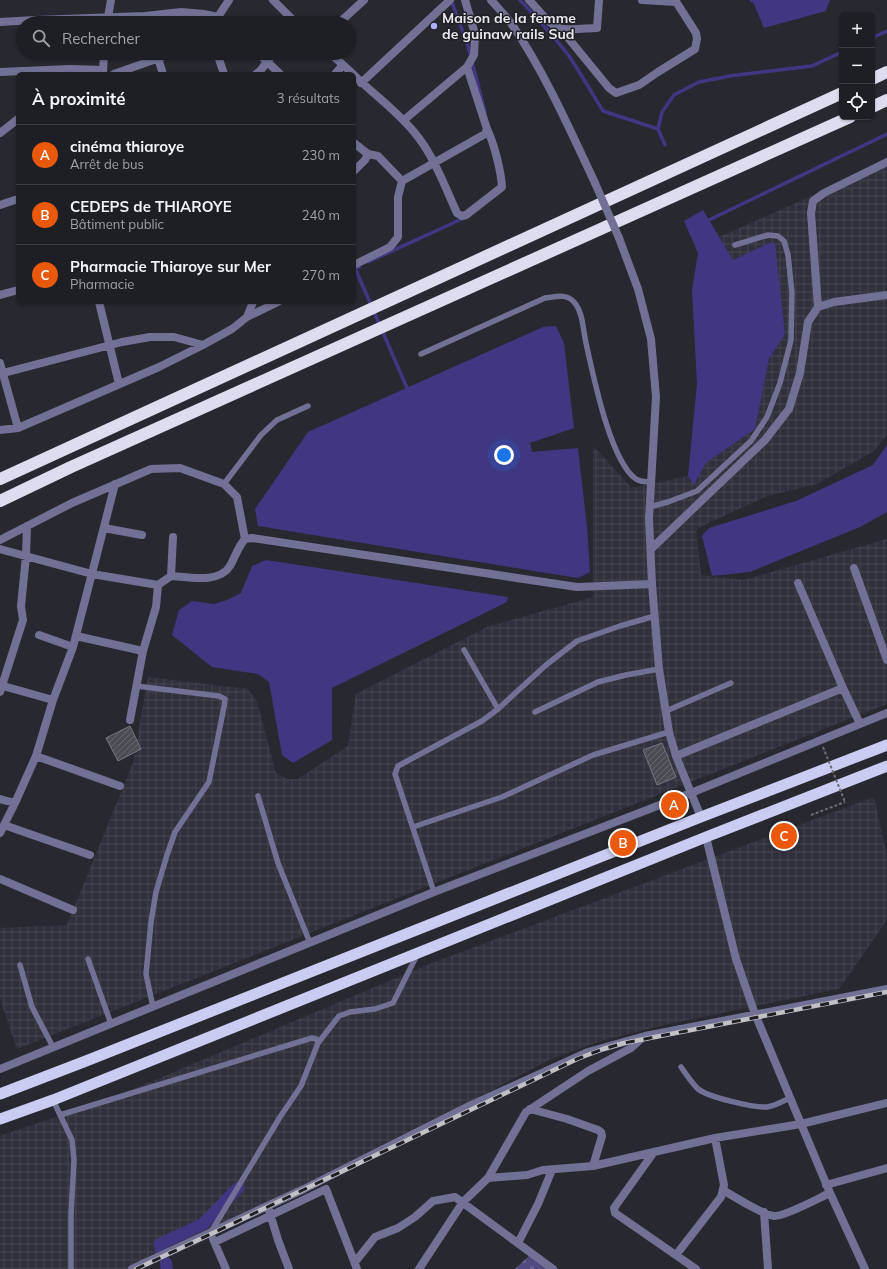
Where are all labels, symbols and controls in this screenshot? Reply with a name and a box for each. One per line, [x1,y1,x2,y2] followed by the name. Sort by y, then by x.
[442,9,576,43] place label: Maison de la femme de guinaw rails Sud
[839,12,875,120] map controls
[839,12,875,48] button: +
[16,16,356,60] search box
[429,21,439,31] marker: Maison de la femme de guinaw rails Sud
[30,27,52,49] icon: search
[62,29,140,48] text: Rechercher
[839,48,875,84] button: −
[839,84,875,120] button: locate
[32,88,126,109] text: À proximité
[277,90,340,106] text: 3 résultats
[70,137,184,156] text: cinéma thiaroye
[40,147,50,163] text: A
[302,147,340,163] text: 230 m
[70,156,144,172] text: Arrêt de bus
[70,197,232,216] text: CEDEPS de THIAROYE
[41,207,49,223] text: B
[302,207,340,223] text: 240 m
[70,216,164,232] text: Bâtiment public
[70,257,271,276] text: Pharmacie Thiaroye sur Mer
[41,267,49,283] text: C
[302,267,340,283] text: 270 m
[70,276,134,292] text: Pharmacie
[494,445,514,465] your location
[661,790,687,820] pin: A
[771,821,797,851] pin: C
[610,828,636,858] pin: B

